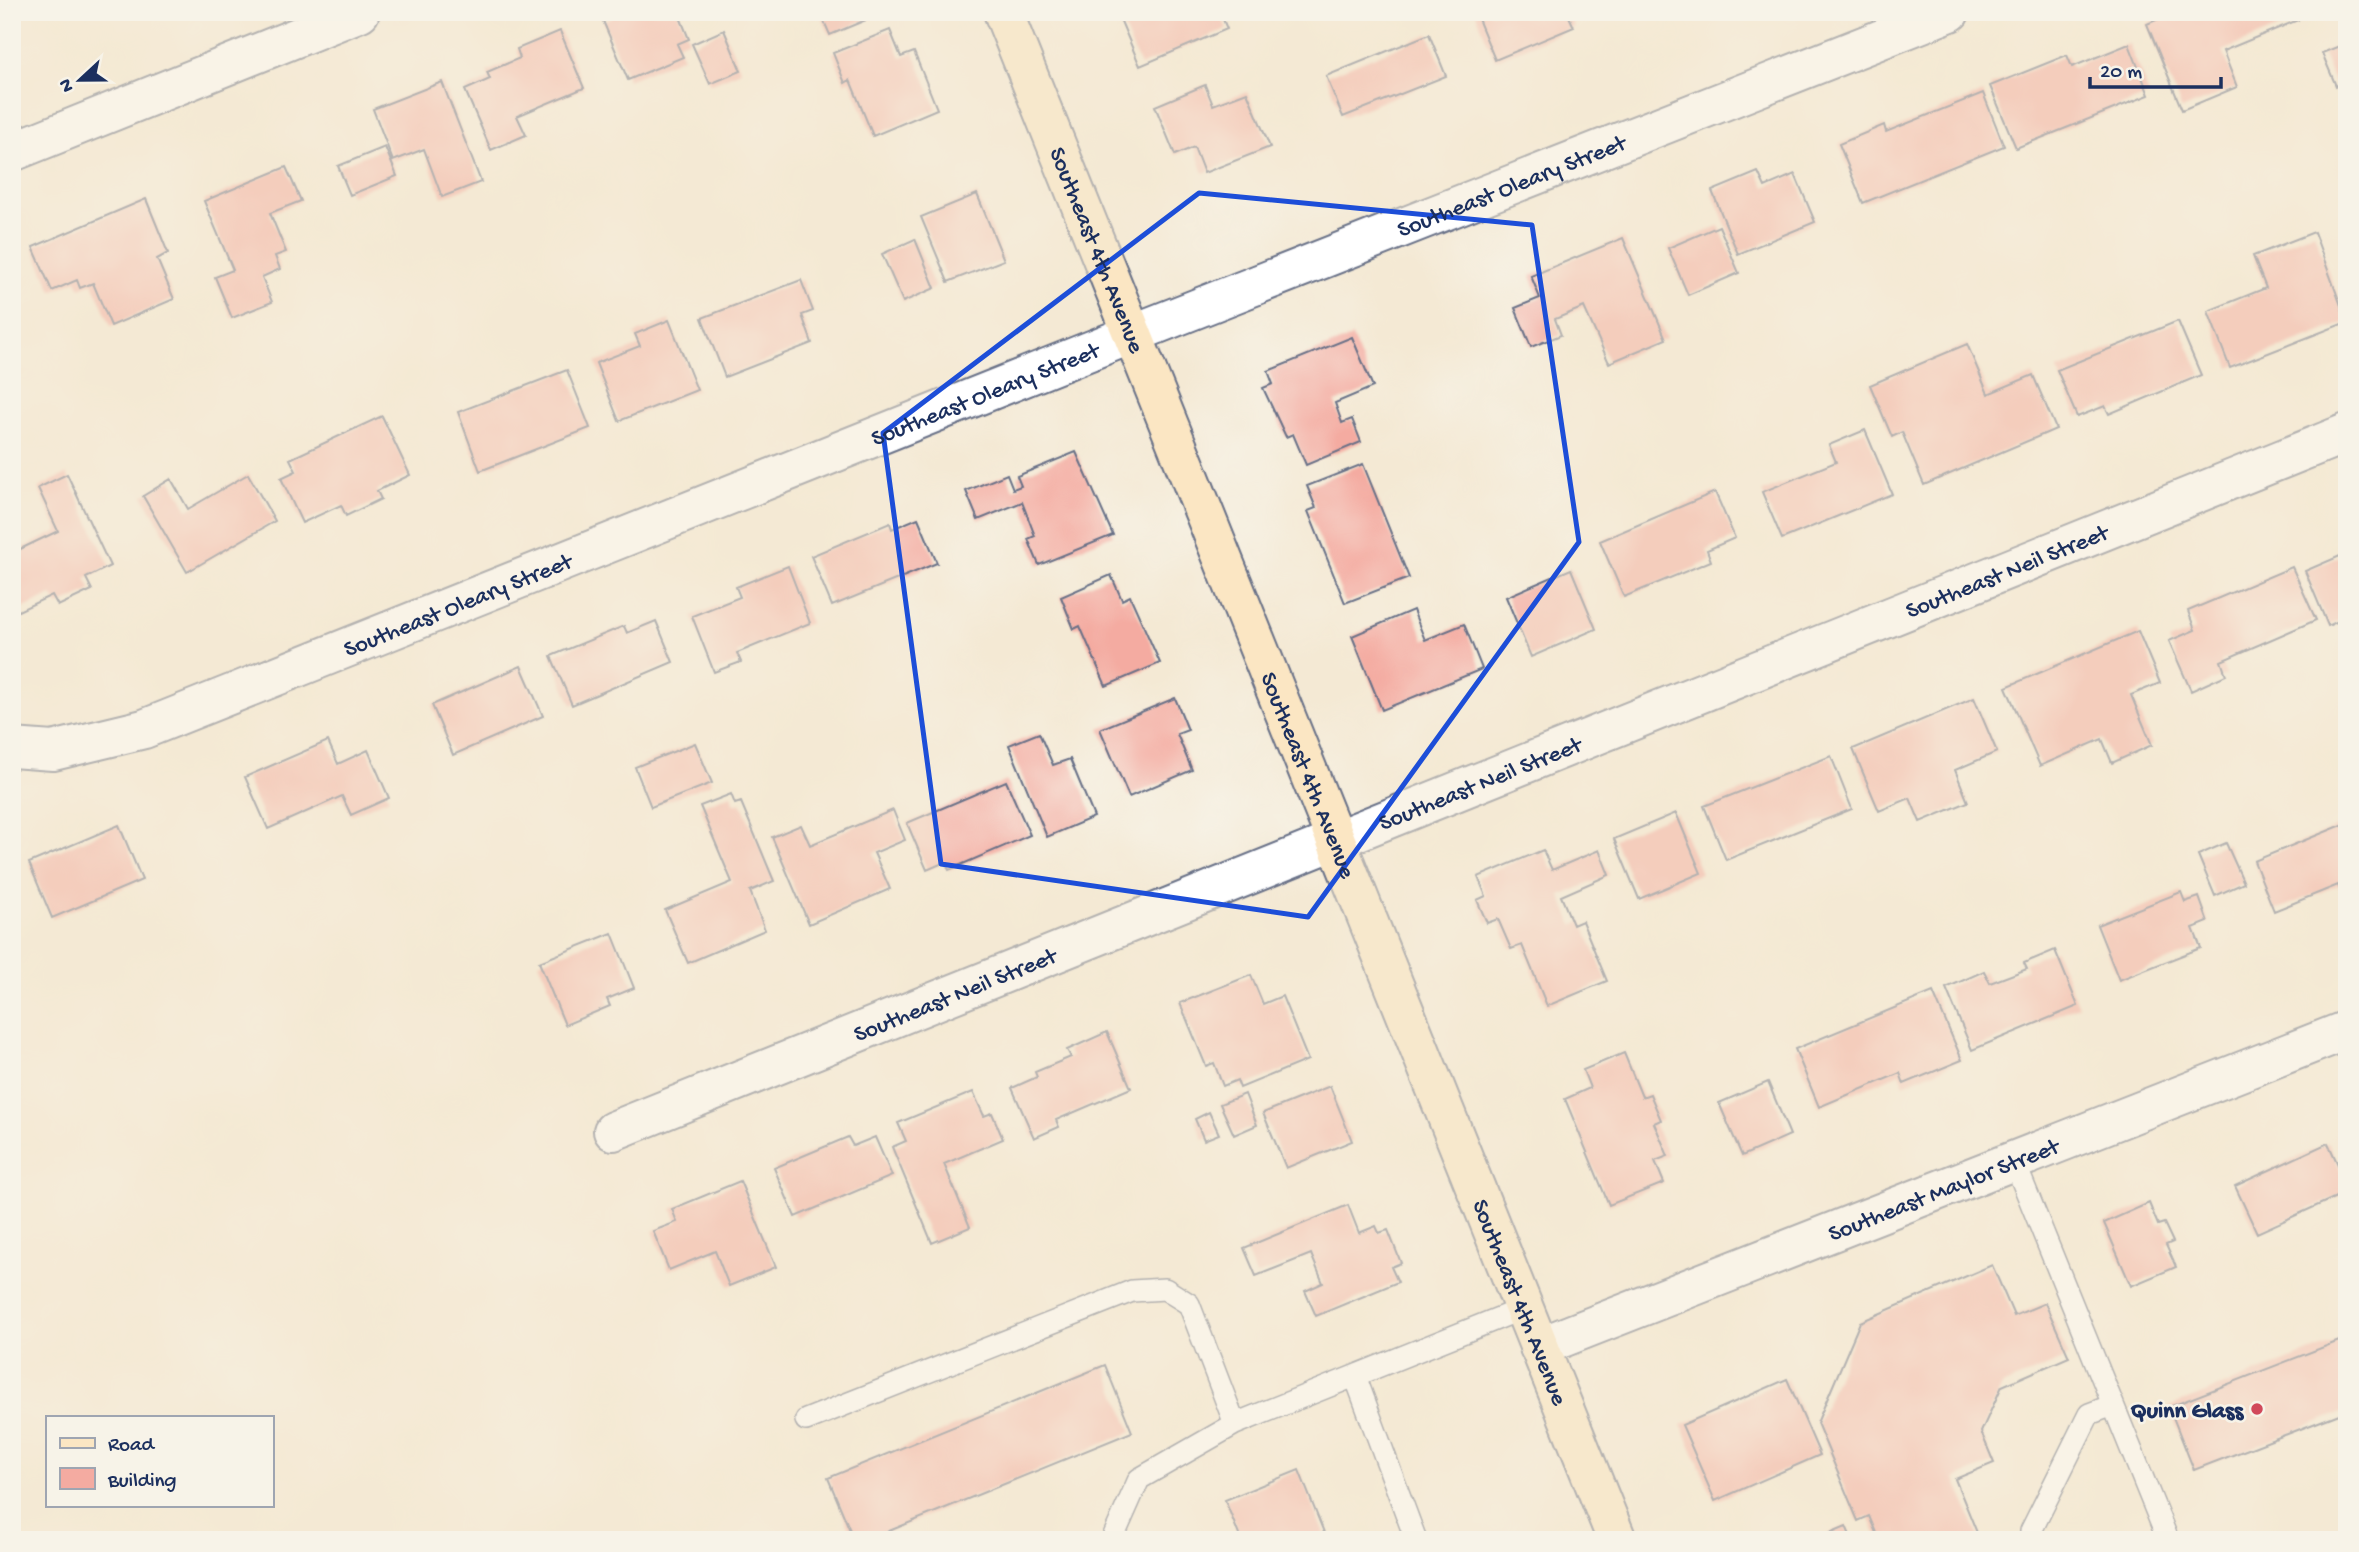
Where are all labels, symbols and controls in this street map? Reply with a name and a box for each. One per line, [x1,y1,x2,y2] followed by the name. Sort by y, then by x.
[46,46,116,116] north arrow
[2090,46,2221,90] scale bar
[2100,61,2142,86] text: 20 m
[54,75,80,95] text: N
[1394,129,1633,246] street label: Southeast Oleary Street
[1041,144,1150,359] street label: Southeast 4th Avenue
[868,337,1106,455] street label: Southeast Oleary Street
[1902,519,2115,627] street label: Southeast Neil Street
[340,548,579,666] street label: Southeast Oleary Street
[1252,669,1361,884] street label: Southeast 4th Avenue
[1375,731,1588,839] street label: Southeast Neil Street
[850,942,1063,1051] street label: Southeast Neil Street
[1825,1133,2066,1250] street label: Southeast Maylor Street
[1464,1196,1573,1411] street label: Southeast 4th Avenue
[2131,1398,2244,1427] place label: Quinn Glass
[2249,1401,2265,1417] marker: Quinn Glass
[46,1416,273,1506] legend
[108,1434,156,1459] text: Road
[107,1470,177,1495] text: Building

